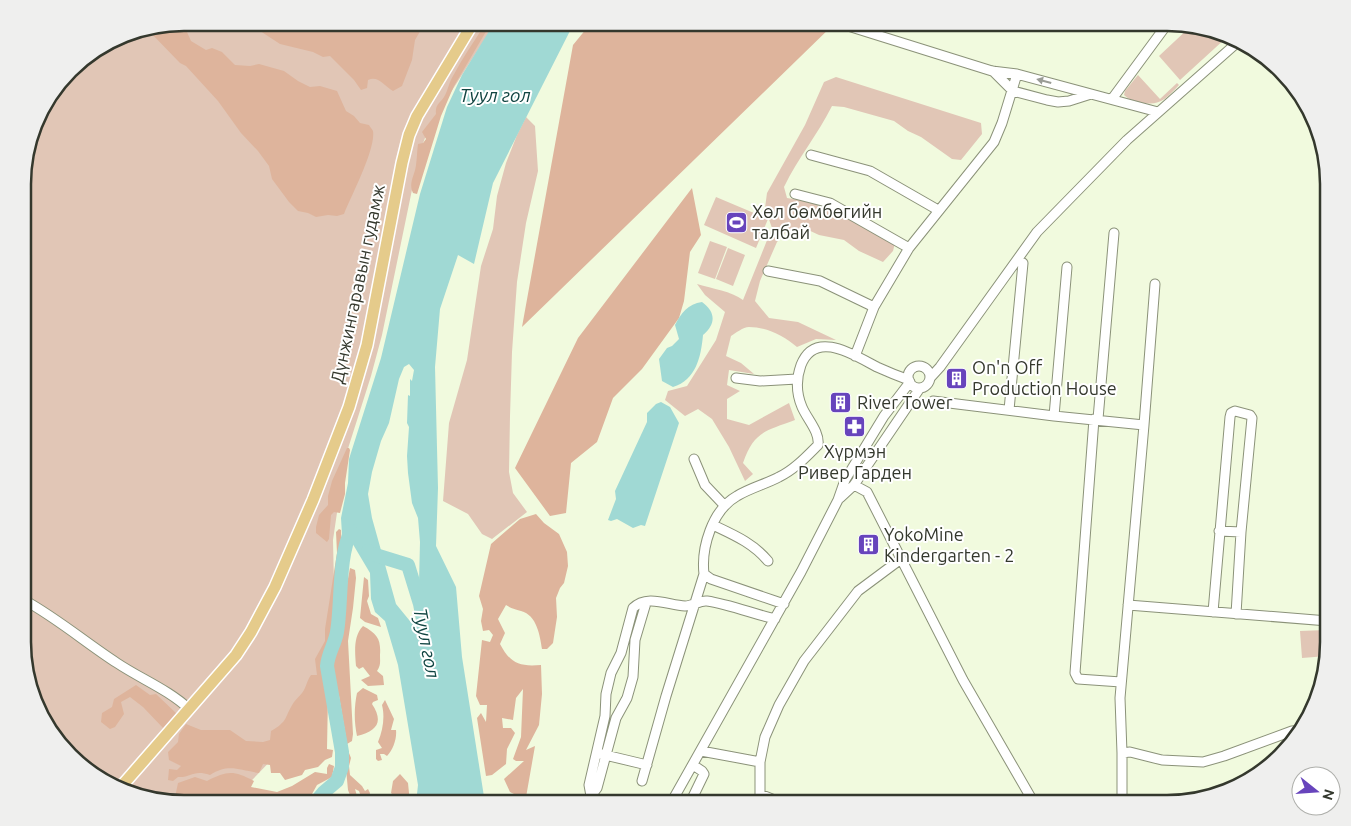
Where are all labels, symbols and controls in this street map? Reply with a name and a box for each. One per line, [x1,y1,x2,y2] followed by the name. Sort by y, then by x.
[1037,77,1052,85] one-way arrow
[459,84,531,106] water label: Туул гол
[326,182,388,385] street label: Дүнжингаравын гудамж
[752,201,882,242] place label: Хөл бөмбөгийн талбай
[724,210,748,234] sports icon: Хөл бөмбөгийн талбай
[972,357,1117,398] place label: On'n Off Production House
[944,366,968,390] building icon: On'n Off Production House
[829,391,853,415] building icon: River Tower
[857,392,953,412] place label: River Tower
[843,415,867,439] pharmacy icon: Хүрмэн Ривер Гарден
[798,441,912,482] place label: Хүрмэн Ривер Гарден
[884,524,1015,565] place label: YokoMine Kindergarten - 2
[856,533,880,557] building icon: YokoMine Kindergarten - 2
[409,606,445,681] water label: Туул гол
[1291,766,1341,816] north arrow
[1319,787,1338,802] text: N

